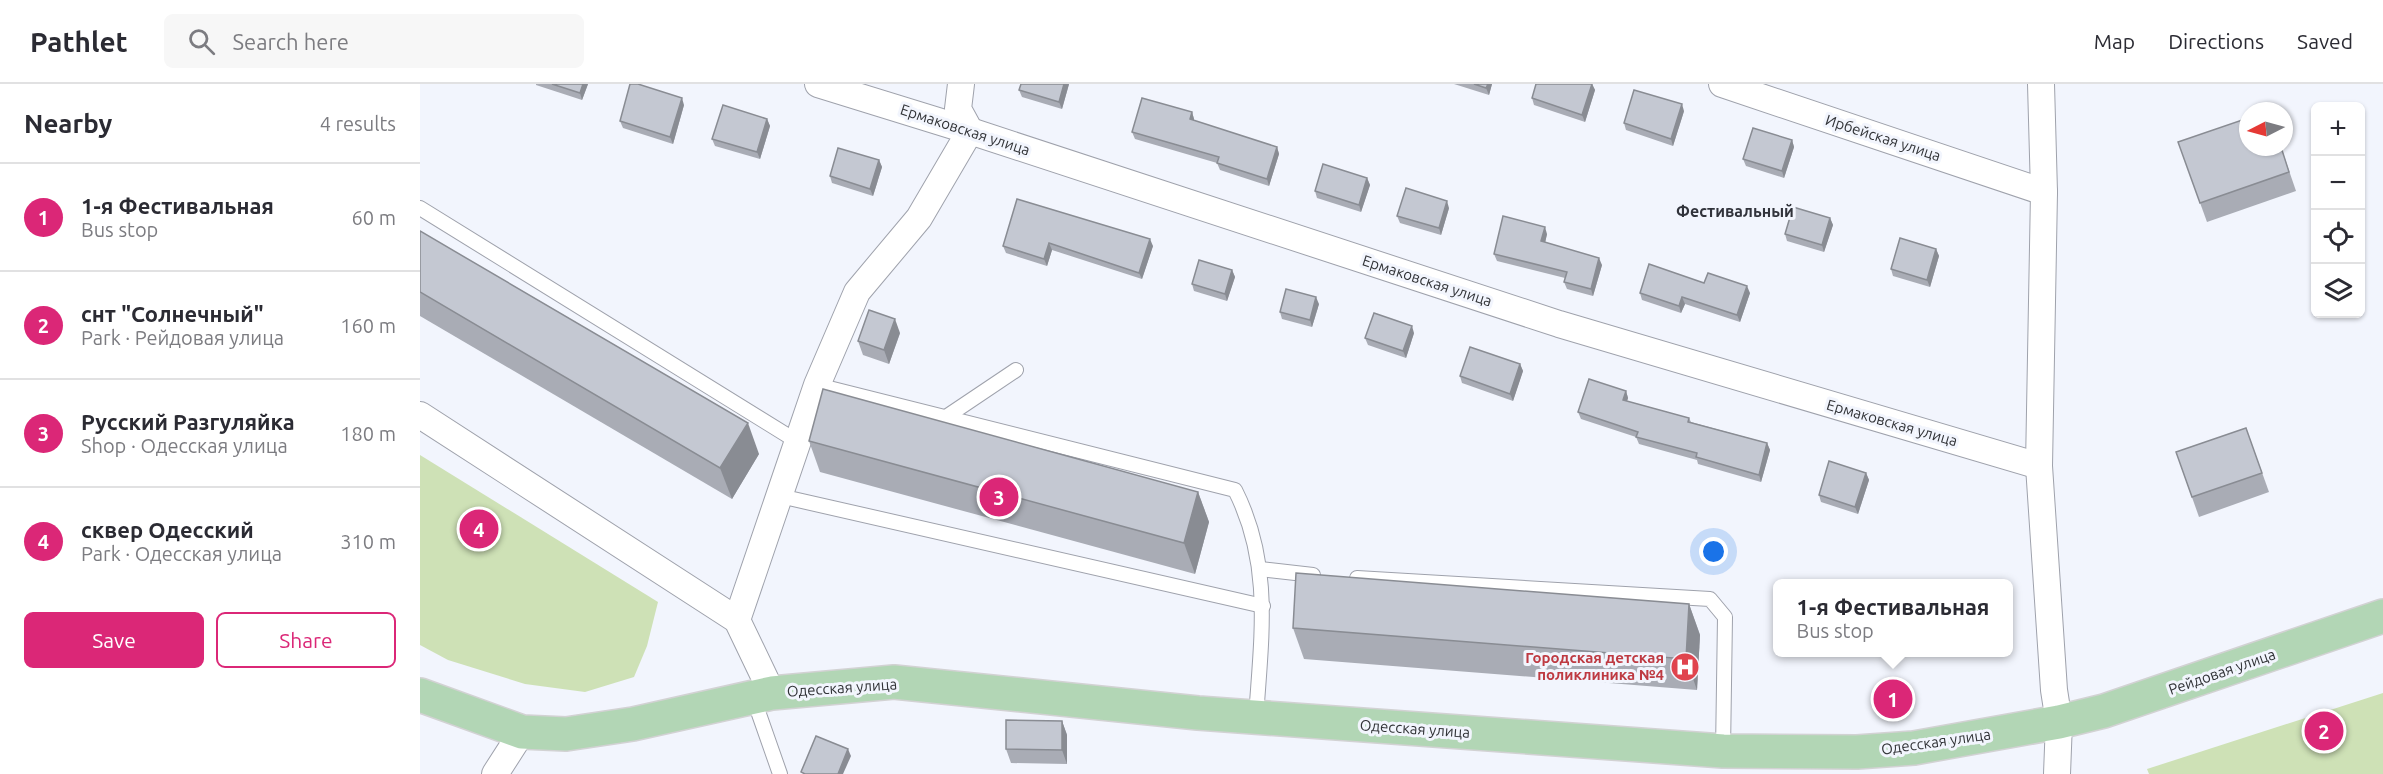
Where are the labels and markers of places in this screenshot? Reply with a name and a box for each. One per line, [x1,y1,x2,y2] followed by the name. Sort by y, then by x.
[980,474,1018,520] pin: 3
[460,506,498,552] pin: 4
[1525,649,1664,683] place label: Городская детская поликлиника №4
[1669,651,1701,683] hospital icon: Городская детская поликлиника №4
[1874,676,1912,722] pin: 1
[2304,708,2344,754] pin: 2

